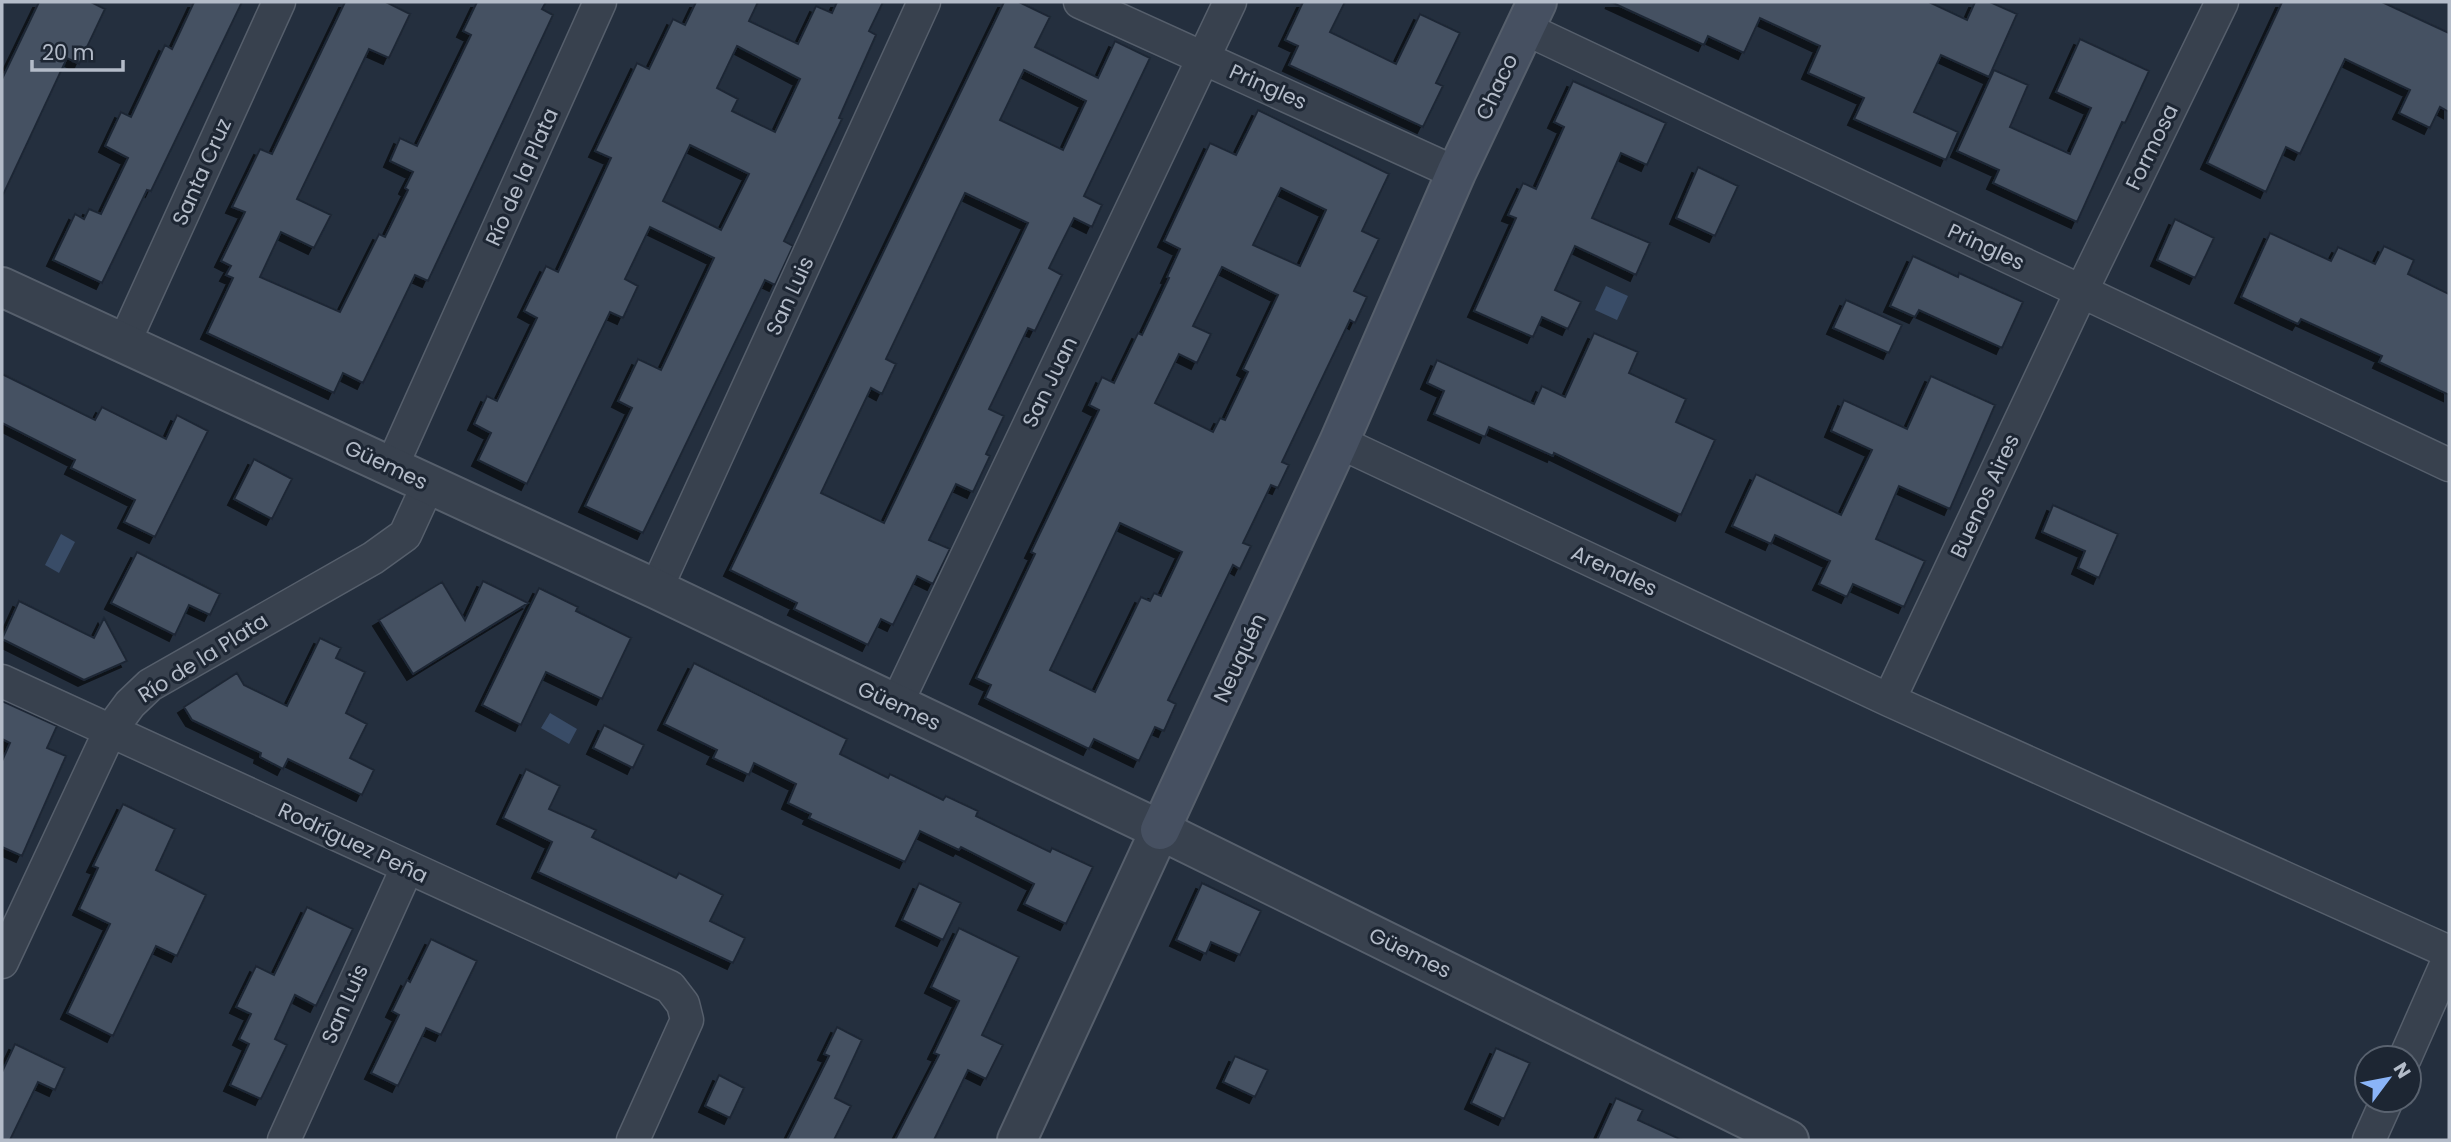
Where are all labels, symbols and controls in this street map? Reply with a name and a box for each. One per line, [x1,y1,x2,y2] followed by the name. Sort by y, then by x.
[32,28,122,72] scale bar
[42,38,95,67] text: 20 m
[1469,49,1524,125] street label: Chaco
[1225,57,1312,116] street label: Pringles
[2118,99,2185,195] street label: Formosa
[478,103,565,250] street label: Río de la Plata
[165,114,238,230] street label: Santa Cruz
[1943,216,2029,277] street label: Pringles
[759,251,820,340] street label: San Luis
[1015,331,1084,432] street label: San Juan
[1943,429,2026,563] street label: Buenos Aires
[340,433,432,496] street label: Güemes
[1566,538,1662,603] street label: Arenales
[132,606,273,709] street label: Río de la Plata
[1206,608,1273,707] street label: Neuquén
[853,674,945,737] street label: Güemes
[274,795,433,890] street label: Rodríguez Peña
[1364,920,1456,985] street label: Güemes
[314,959,375,1048] street label: San Luis
[2353,1044,2423,1114] north arrow
[2387,1057,2417,1083] text: N

